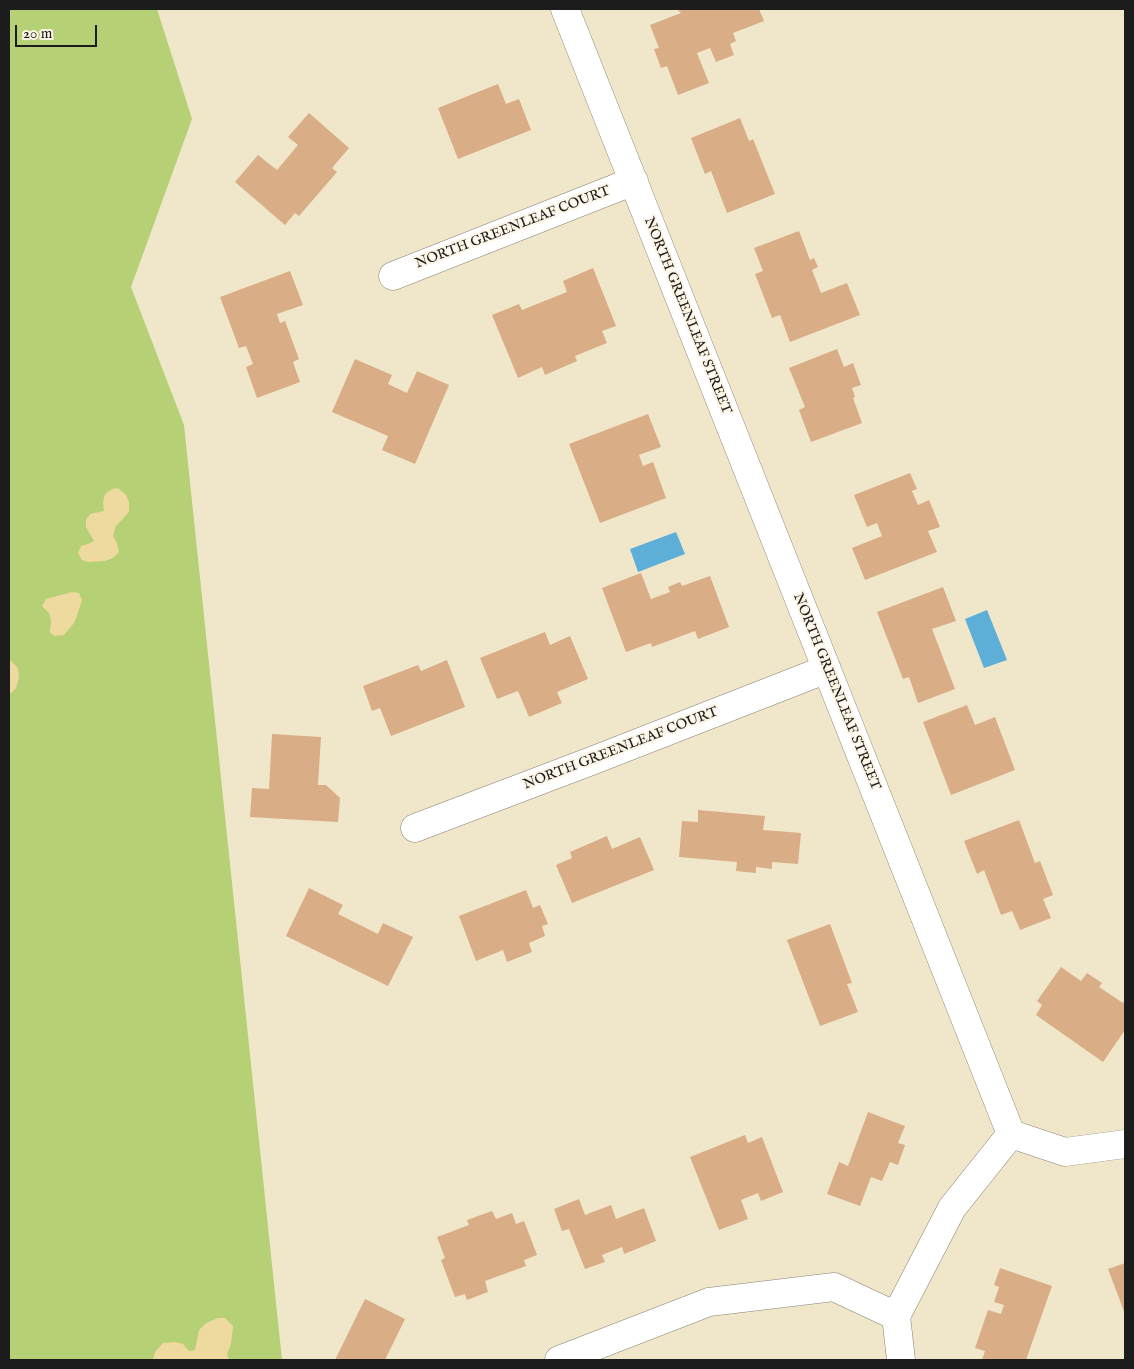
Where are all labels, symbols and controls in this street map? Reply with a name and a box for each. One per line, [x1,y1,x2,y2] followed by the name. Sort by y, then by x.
[18,15,100,47] scale bar
[23,24,52,43] text: 20 m
[413,183,613,273] street label: NORTH GREENLEAF COURT
[640,215,734,417] street label: NORTH GREENLEAF STREET
[789,591,883,793] street label: NORTH GREENLEAF STREET
[521,704,721,794] street label: NORTH GREENLEAF COURT

